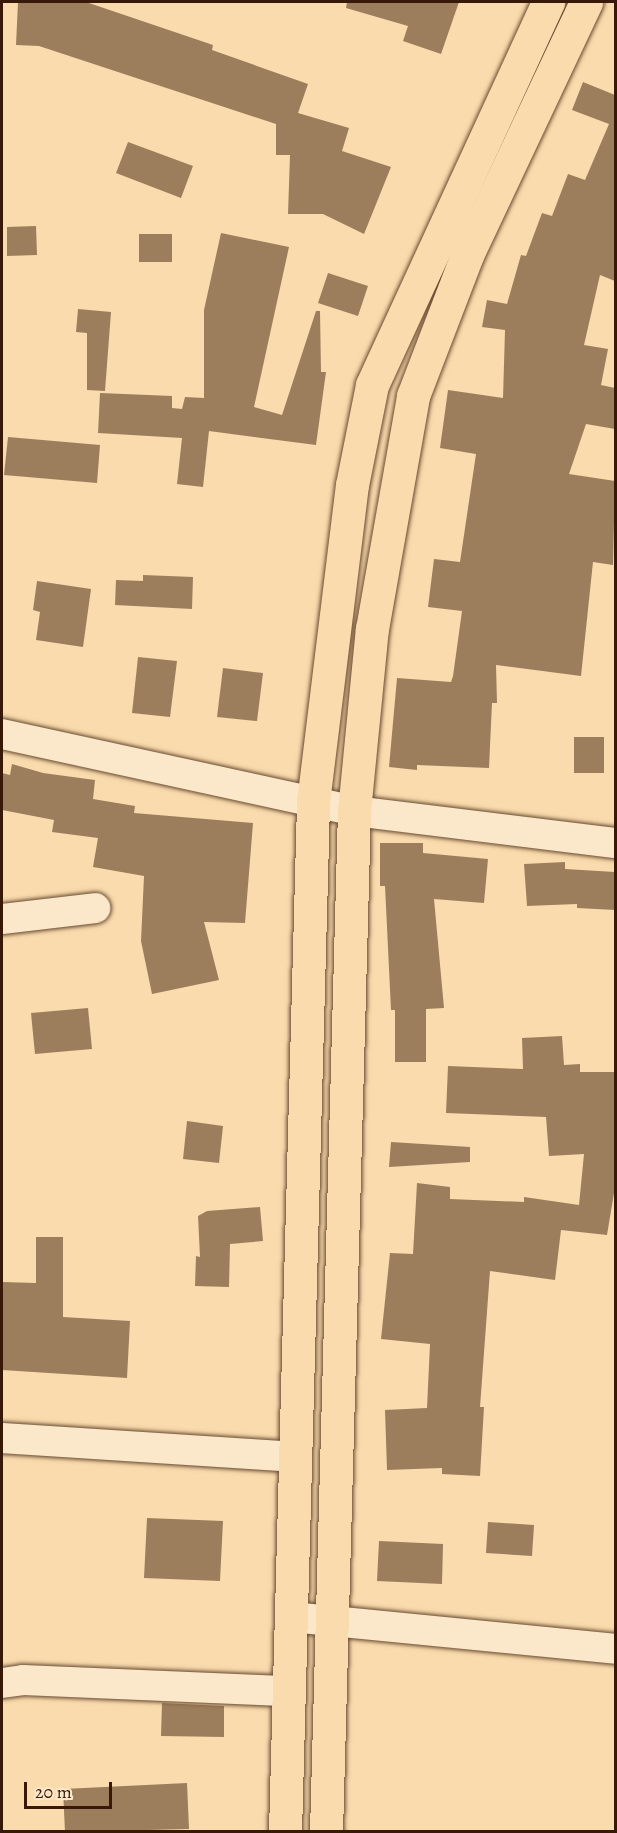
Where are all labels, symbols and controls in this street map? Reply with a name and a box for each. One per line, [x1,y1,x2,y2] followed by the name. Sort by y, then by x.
[27,1770,116,1808] scale bar
[35,1780,72,1804] text: 20 m

